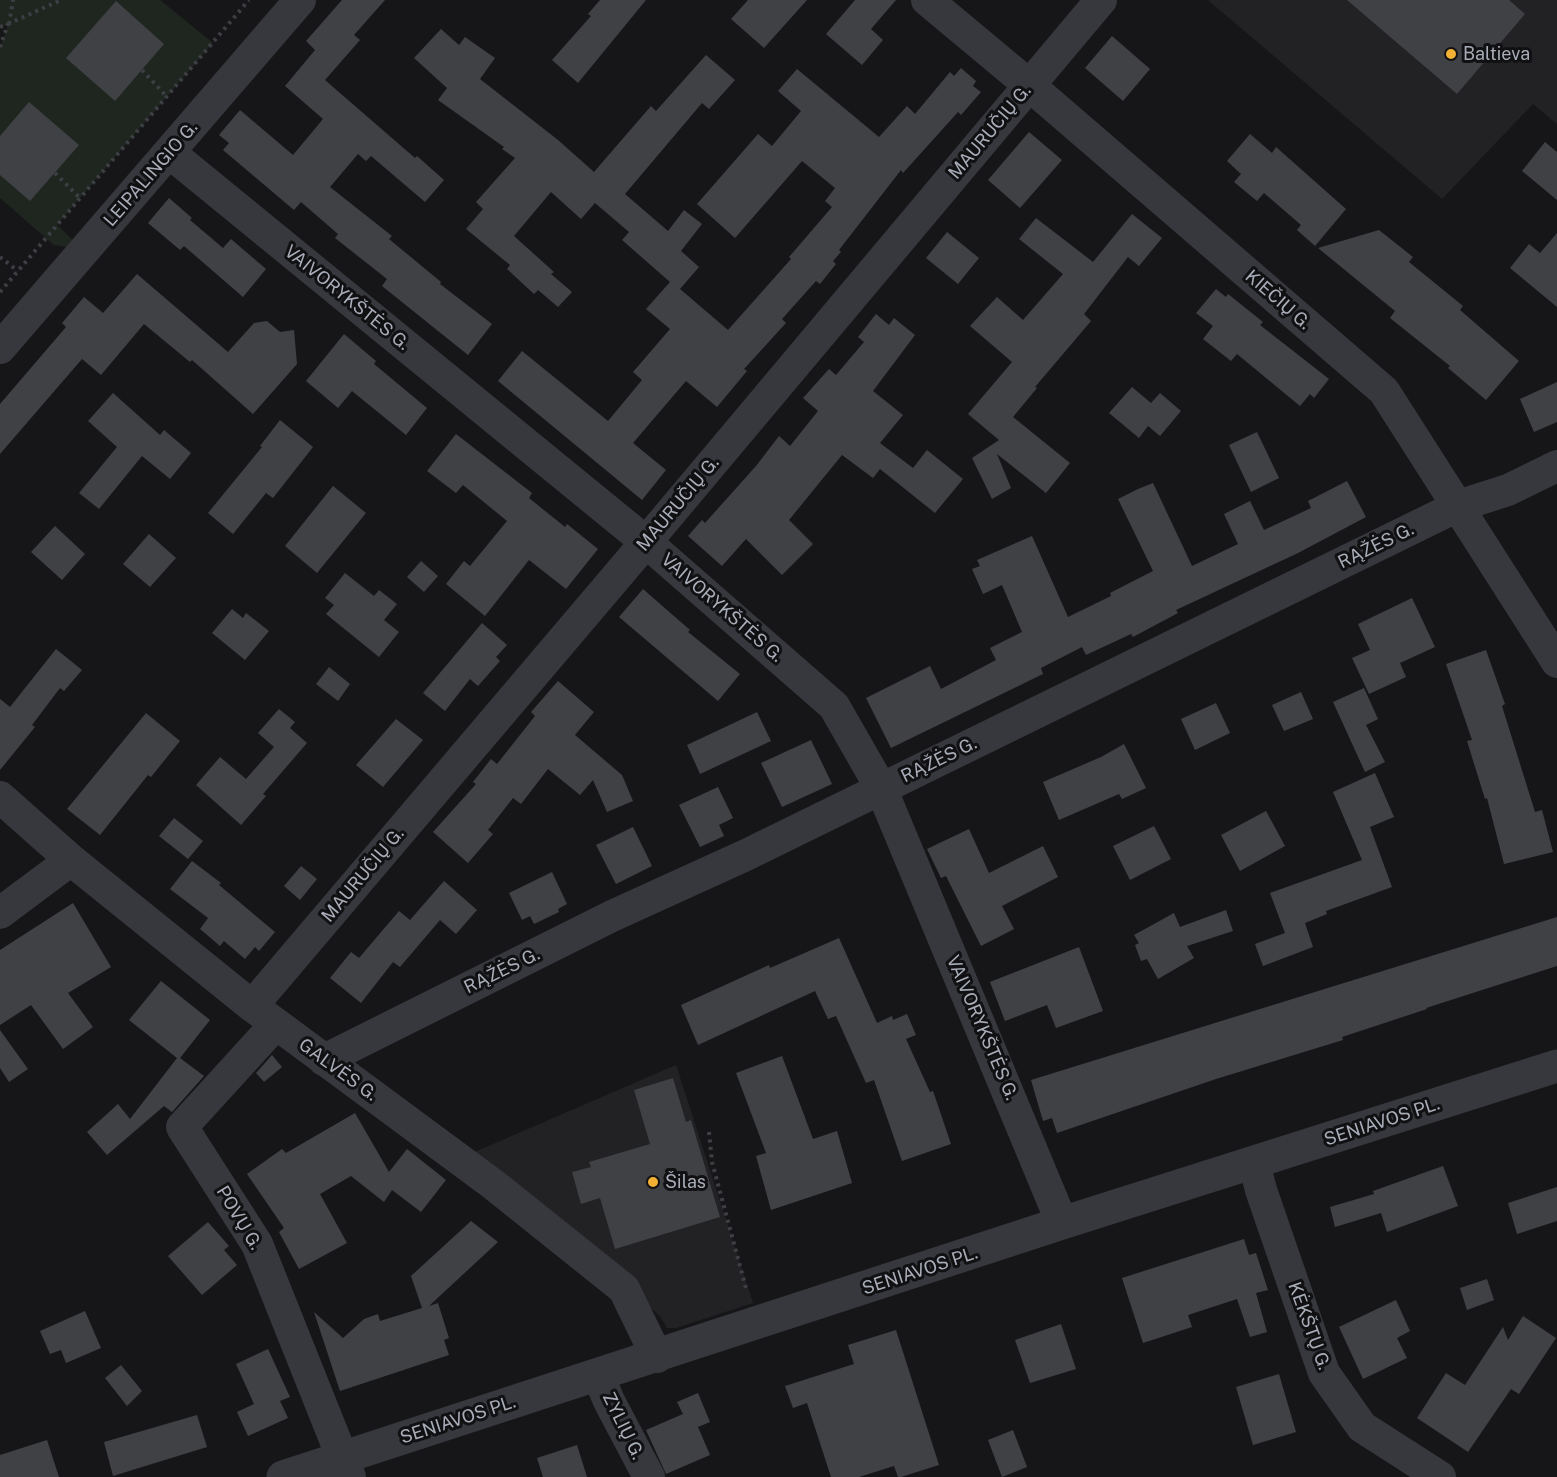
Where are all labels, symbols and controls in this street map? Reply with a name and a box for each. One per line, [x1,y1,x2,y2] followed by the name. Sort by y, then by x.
[1463,43,1530,65] place label: Baltieva
[1444,47,1458,61] marker: Baltieva
[944,80,1036,184] street label: MAURUČIŲ G.
[100,117,202,231] street label: LEIPALINGIO G.
[280,241,414,355] street label: VAIVORYKŠTĖS G.
[1241,266,1315,334] street label: KIEČIŲ G.
[632,452,724,556] street label: MAURUČIŲ G.
[1335,518,1417,574] street label: RĄŽĖS G.
[656,549,788,667] street label: VAIVORYKŠTĖS G.
[898,732,980,788] street label: RĄŽĖS G.
[317,823,409,927] street label: MAURUČIŲ G.
[461,943,543,999] street label: RĄŽĖS G.
[942,952,1022,1104] street label: VAIVORYKŠTĖS G.
[294,1034,382,1106] street label: GALVĖS G.
[1322,1093,1442,1151] street label: SENIAVOS PL.
[665,1171,706,1193] place label: Šilas
[646,1175,660,1189] marker: Šilas
[212,1182,266,1254] street label: POVŲ G.
[860,1242,980,1300] street label: SENIAVOS PL.
[1283,1279,1335,1373] street label: KĖKŠTŲ G.
[597,1389,649,1463] street label: ZYLIŲ G.
[398,1391,518,1449] street label: SENIAVOS PL.

